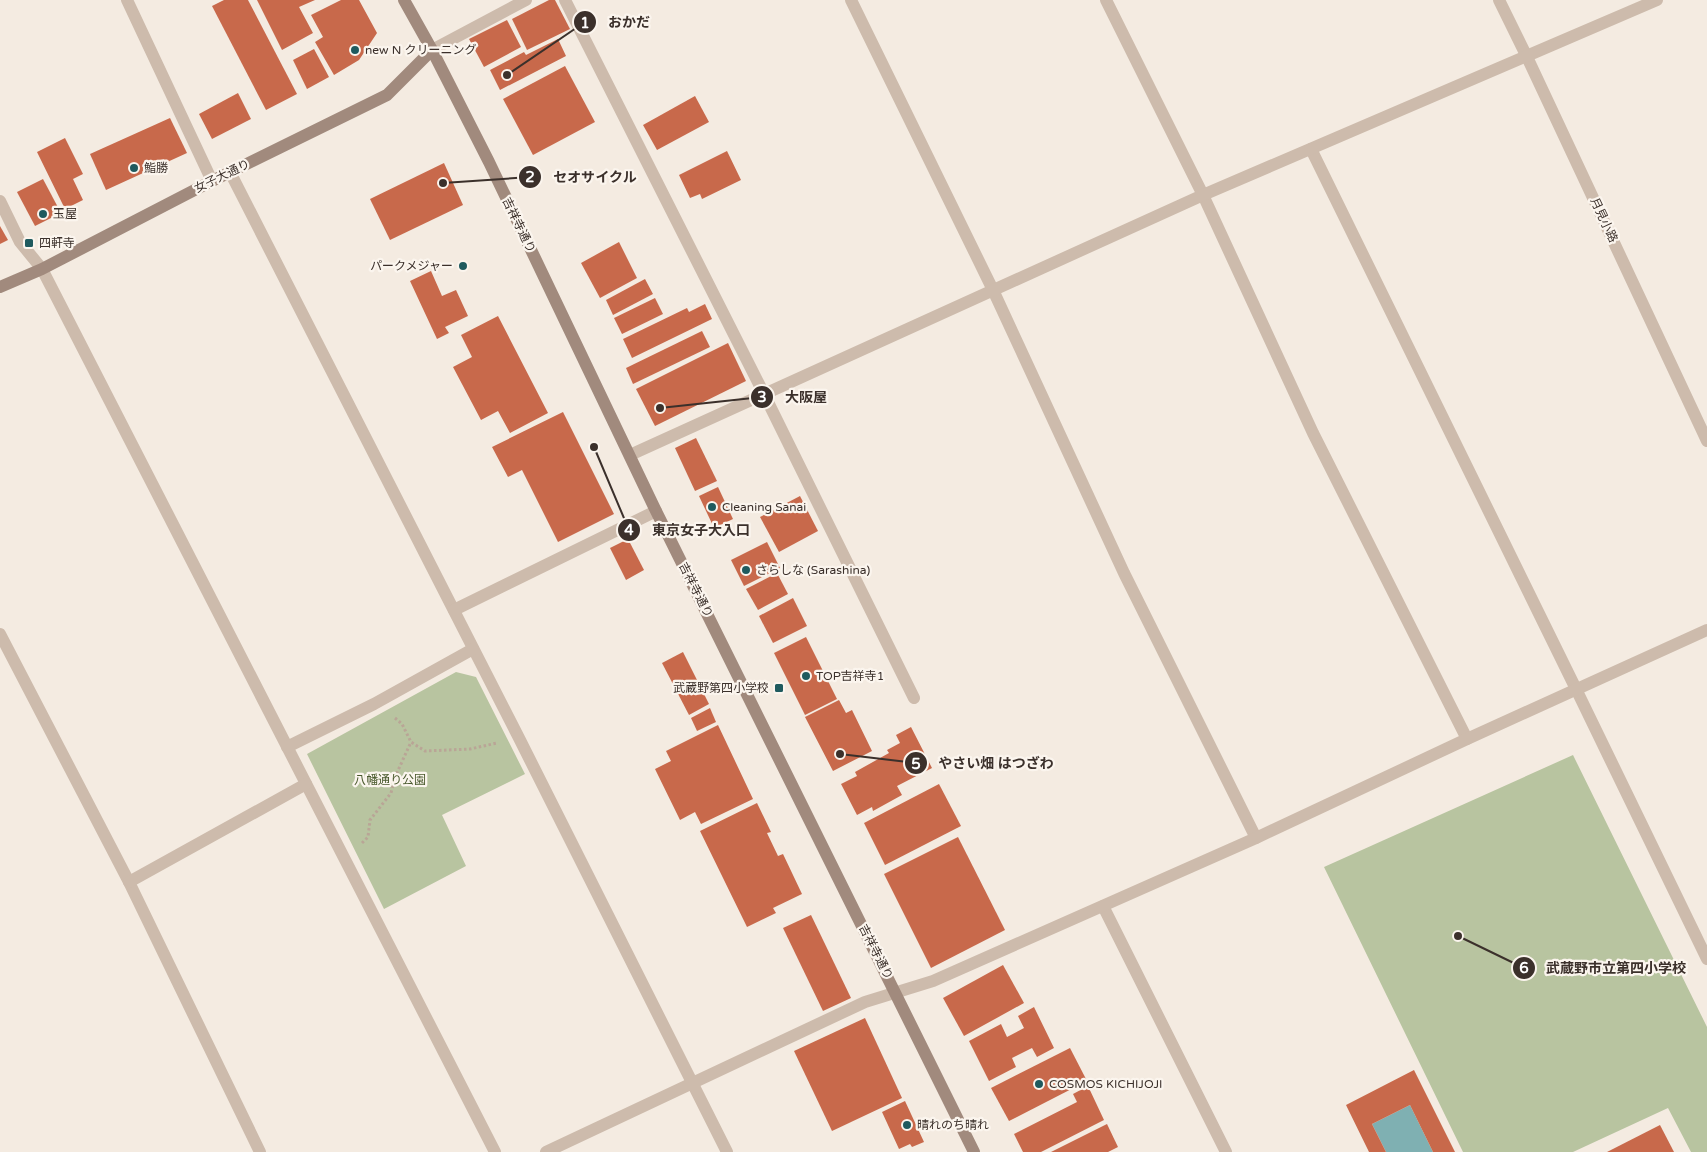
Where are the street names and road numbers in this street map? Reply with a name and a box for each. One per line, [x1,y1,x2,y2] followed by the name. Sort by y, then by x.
[192,157,252,195] street label: 女子大通り
[500,195,538,255] street label: 吉祥寺通り
[1588,195,1620,245] street label: 月見小路
[676,560,716,620] street label: 吉祥寺通り
[856,922,896,982] street label: 吉祥寺通り

